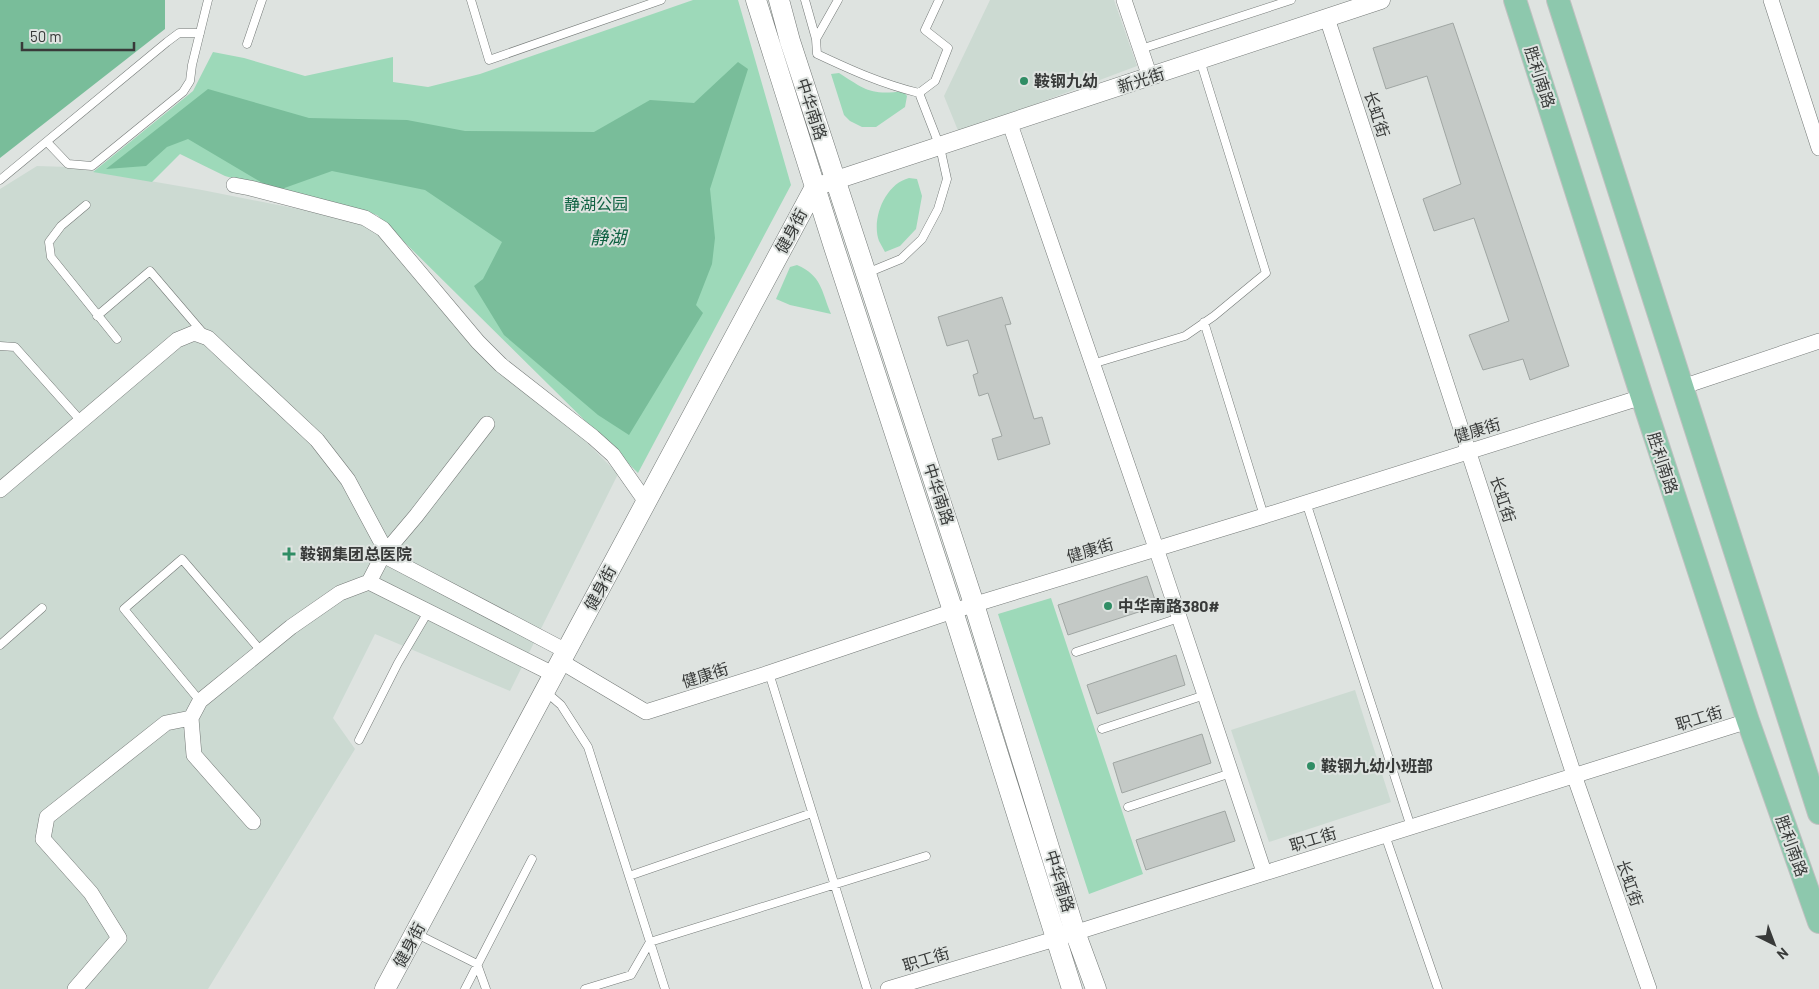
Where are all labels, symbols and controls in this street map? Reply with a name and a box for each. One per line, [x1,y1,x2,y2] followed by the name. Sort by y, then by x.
[22,20,135,52] scale bar
[30,27,62,45] text: 50 m
[1522,43,1559,110] street label: 胜利南路
[1115,63,1167,96] street label: 新光街
[1034,71,1098,90] place label: 鞍钢九幼
[794,75,831,142] street label: 中华南路
[1018,75,1030,87] marker: 鞍钢九幼
[1361,88,1394,140] street label: 长虹街
[564,194,628,213] park label: 静湖公园
[771,205,810,256] street label: 健身街
[590,226,629,248] water label: 静湖
[1451,413,1503,446] street label: 健康街
[1645,429,1682,496] street label: 胜利南路
[921,460,958,527] street label: 中华南路
[1487,473,1520,525] street label: 长虹街
[1064,533,1116,566] street label: 健康街
[300,544,412,563] place label: 鞍钢集团总医院
[282,547,296,561] marker: 鞍钢集团总医院
[580,562,619,613] street label: 健身街
[1118,596,1219,615] place label: 中华南路380#
[1102,600,1114,612] marker: 中华南路380#
[679,658,731,691] street label: 健康街
[1673,701,1725,734] street label: 职工街
[1321,756,1433,775] place label: 鞍钢九幼小班部
[1305,760,1317,772] marker: 鞍钢九幼小班部
[1773,813,1812,879] street label: 胜利南路
[1287,822,1339,855] street label: 职工街
[1042,847,1079,914] street label: 中华南路
[1614,857,1647,909] street label: 长虹街
[389,919,428,970] street label: 健身街
[1749,919,1799,969] north arrow
[900,942,952,975] street label: 职工街
[1774,945,1792,963] text: N

